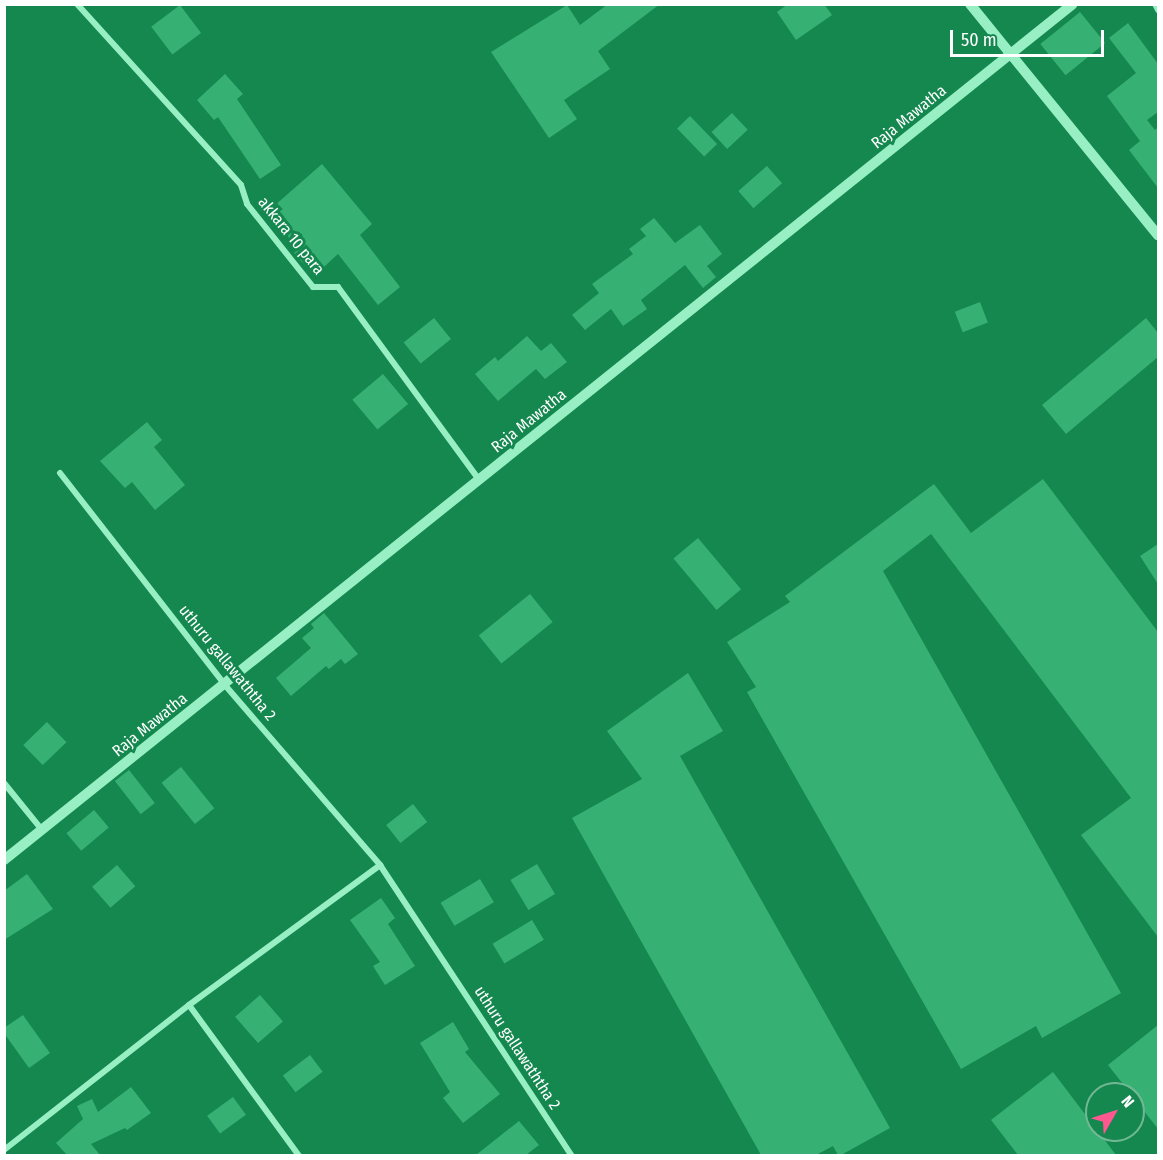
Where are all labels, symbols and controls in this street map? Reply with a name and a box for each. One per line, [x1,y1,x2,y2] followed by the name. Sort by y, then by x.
[953,18,1108,56] scale bar
[961,29,997,51] text: 50 m
[868,81,950,153] street label: Raja Mawatha
[254,193,328,279] street label: akkara 10 para
[488,385,570,457] street label: Raja Mawatha
[174,601,280,725] street label: uthuru gallawaththa 2
[109,689,191,761] street label: Raja Mawatha
[470,983,564,1113] street label: uthuru gallawaththa 2
[1085,1082,1145,1142] north arrow
[1117,1092,1138,1111] text: N

